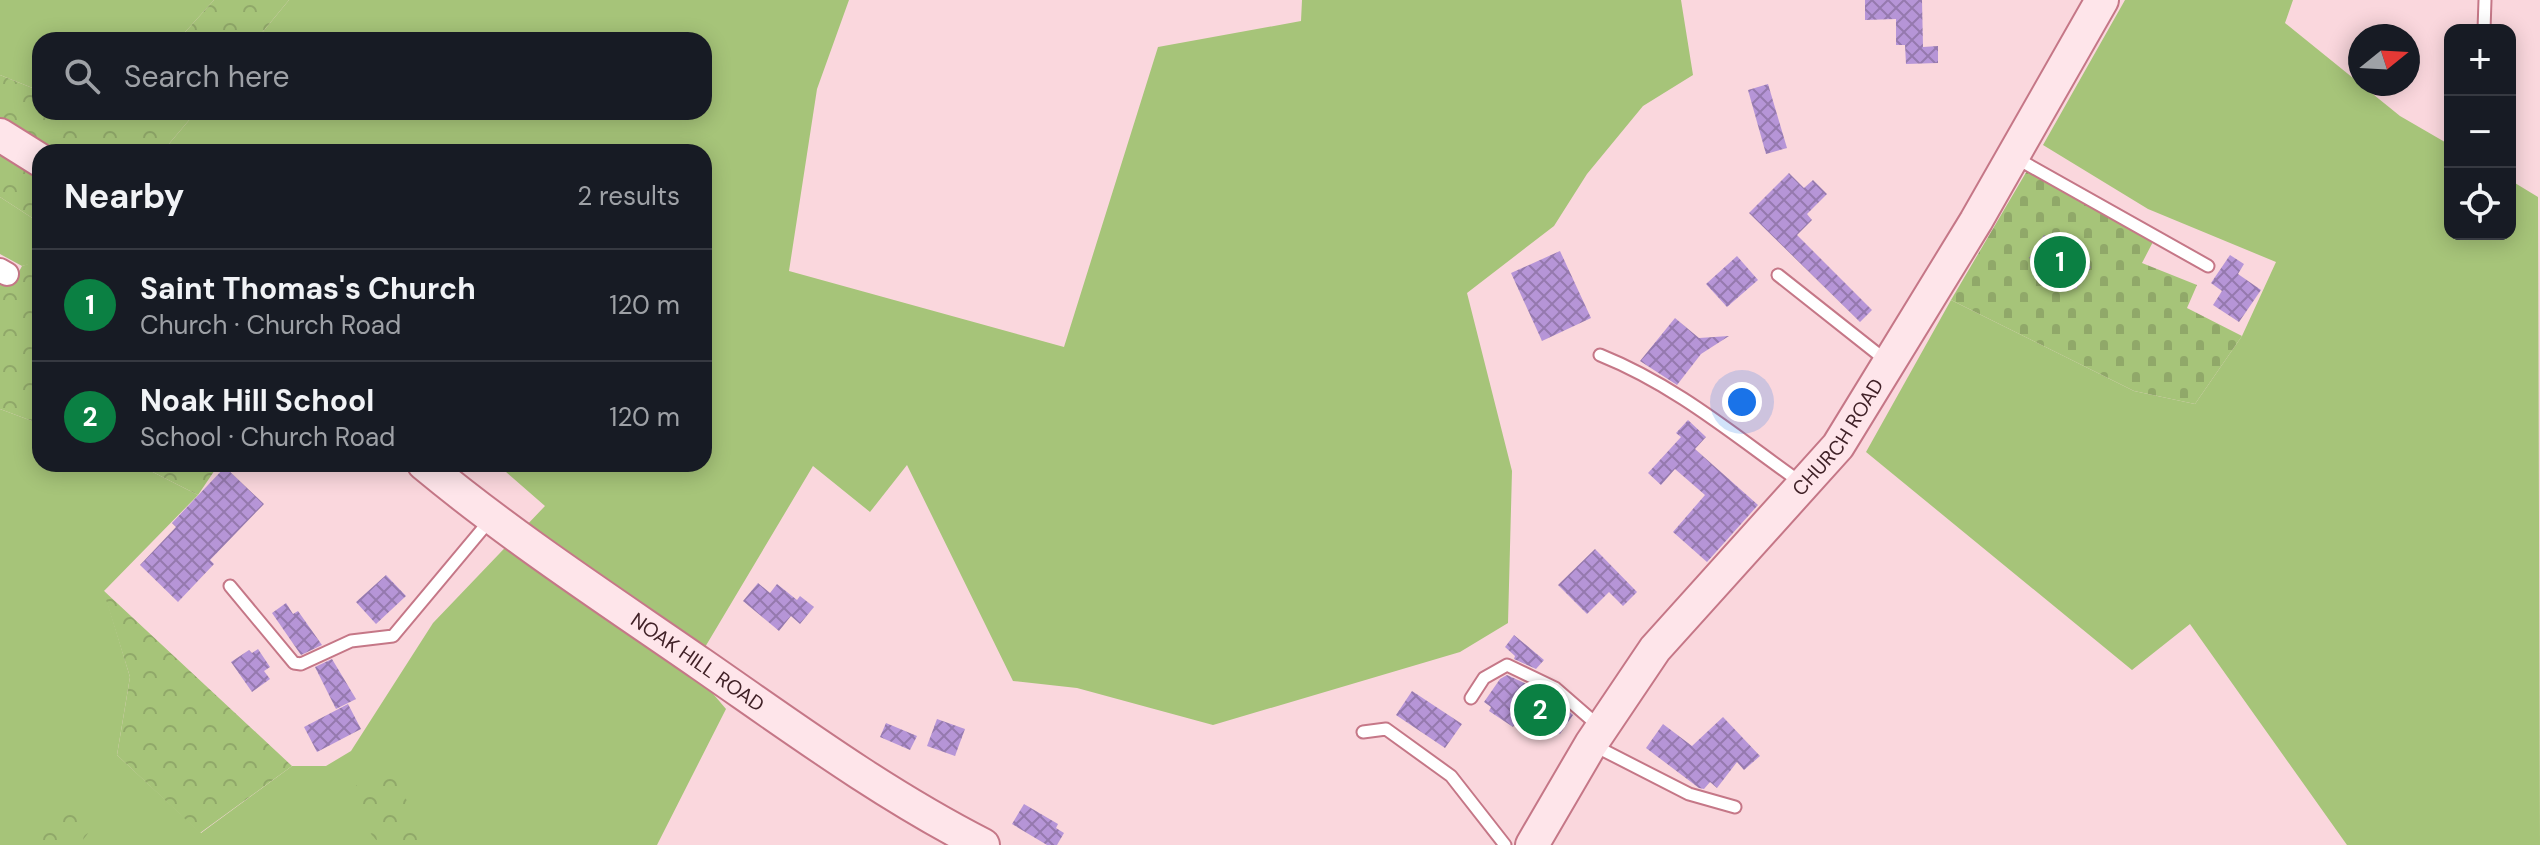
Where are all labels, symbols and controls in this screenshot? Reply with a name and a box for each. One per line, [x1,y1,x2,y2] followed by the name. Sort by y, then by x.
[2348,24,2420,96] north arrow
[2444,24,2516,240] map controls
[2444,24,2516,96] button: +
[32,32,712,120] search box
[60,54,104,98] icon: search
[124,57,290,96] text: Search here
[2444,96,2516,168] button: −
[2444,168,2516,240] button: locate
[64,174,184,219] text: Nearby
[577,179,680,213] text: 2 results
[2034,232,2086,292] pin: 1
[140,269,476,308] text: Saint Thomas's Church
[85,288,95,322] text: 1
[609,288,680,322] text: 120 m
[140,308,401,342] text: Church · Church Road
[1786,374,1889,501] street label: CHURCH ROAD
[140,381,374,420] text: Noak Hill School
[1722,382,1762,422] your location
[82,400,98,434] text: 2
[609,400,680,434] text: 120 m
[140,420,395,454] text: School · Church Road
[626,607,770,717] street label: NOAK HILL ROAD
[1514,680,1566,740] pin: 2

